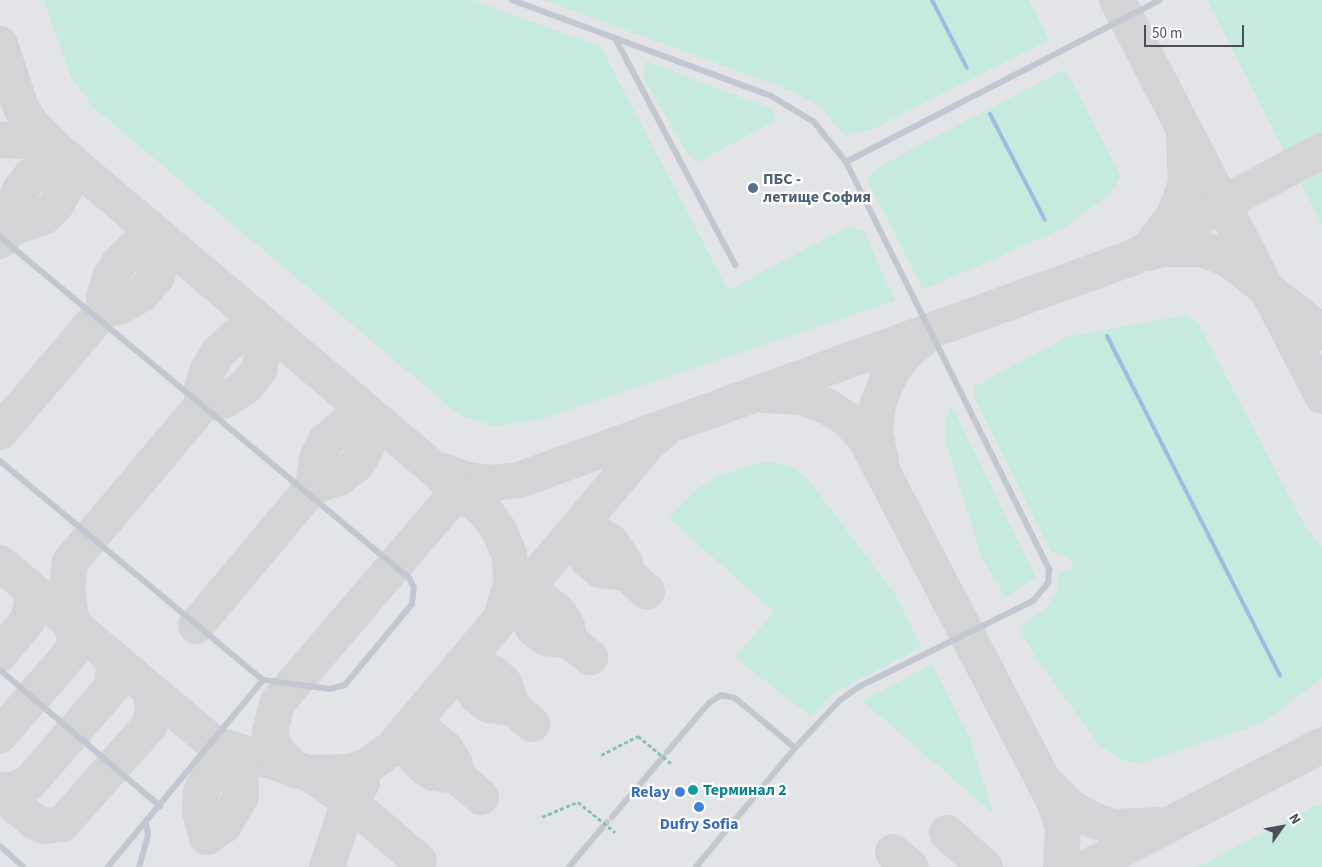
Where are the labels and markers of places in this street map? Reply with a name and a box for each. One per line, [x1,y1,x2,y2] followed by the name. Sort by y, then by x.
[763,169,871,207] place label: ПБС - летище София
[747,182,759,194] marker: ПБС - летище София
[703,780,787,800] place label: Терминал 2
[631,782,670,802] place label: Relay
[687,784,699,796] marker: Терминал 2
[674,786,686,798] marker: Relay
[693,801,705,813] marker: Dufry Sofia
[660,814,738,834] place label: Dufry Sofia

